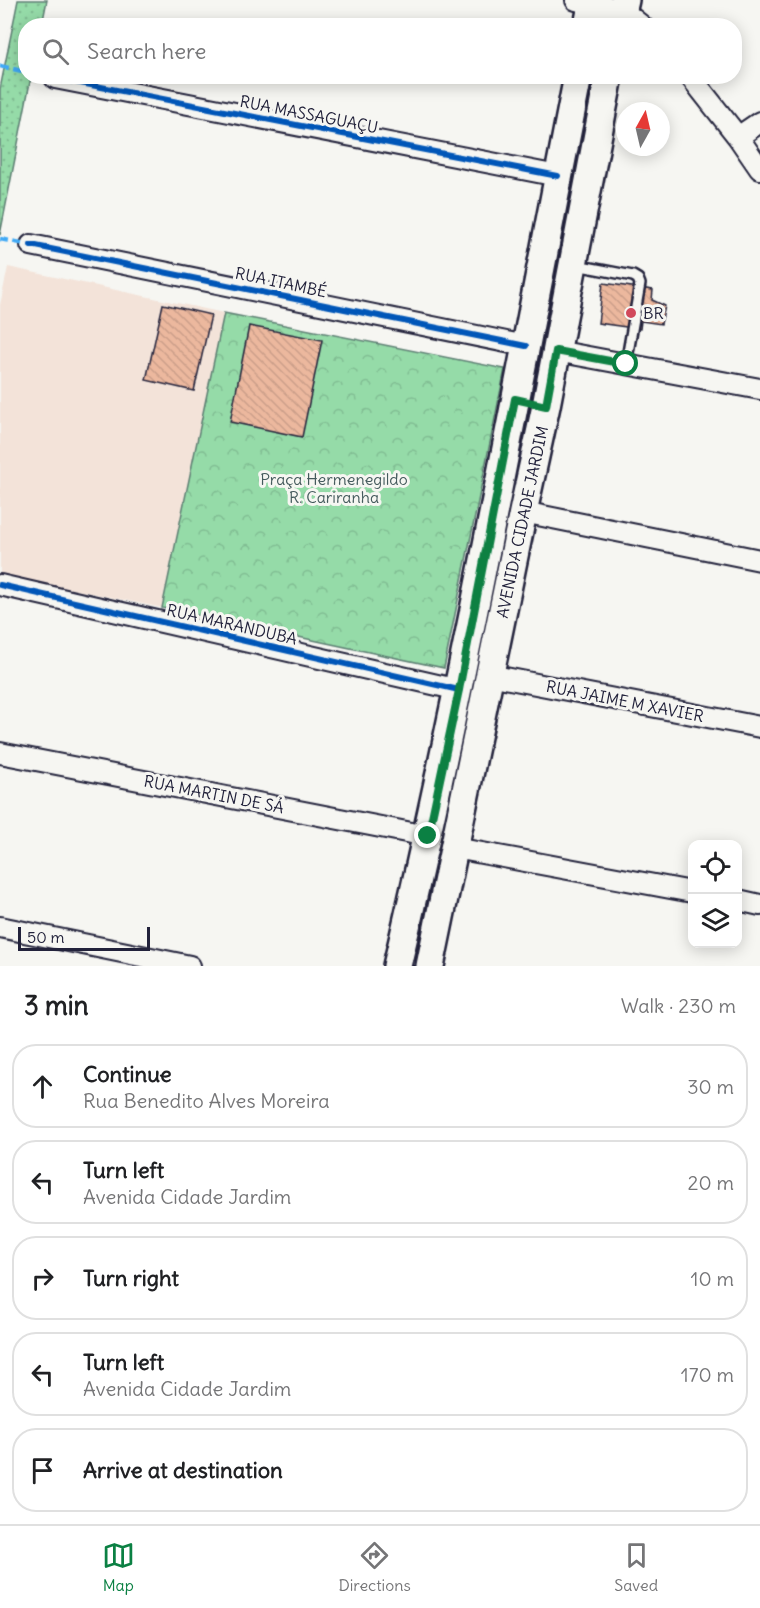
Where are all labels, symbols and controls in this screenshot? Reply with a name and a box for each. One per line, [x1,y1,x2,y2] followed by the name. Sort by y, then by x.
[18,18,742,84] search box
[39,35,72,68] icon: search
[87,37,206,65] text: Search here
[238,91,380,137] street label: RUA MASSAGUAÇU
[616,102,670,156] north arrow
[233,263,329,301] street label: RUA ITAMBÉ
[643,303,664,323] place label: BR
[624,306,638,320] marker: BR
[612,350,638,376] route start
[492,424,552,620] street label: AVENIDA CIDADE JARDIM
[260,469,408,507] park label: Praça Hermenegildo R. Cariranha
[165,599,299,649] street label: RUA MARANDUBA
[545,676,705,726] street label: RUA JAIME M XAVIER
[142,771,286,817] street label: RUA MARTIN DE SÁ
[414,822,440,848] route end
[688,840,742,948] map controls
[688,840,742,894] button: locate
[688,894,742,948] button: layers
[18,924,150,952] scale bar
[27,927,65,947] text: 50 m
[24,989,89,1022] text: 3 min
[621,993,736,1018] text: Walk · 230 m
[83,1060,172,1088] text: Continue
[26,1070,59,1103] icon: ahead
[687,1074,734,1099] text: 30 m
[83,1088,330,1113] text: Rua Benedito Alves Moreira
[83,1156,164,1184] text: Turn left
[26,1166,59,1199] icon: left
[688,1170,734,1195] text: 20 m
[83,1184,291,1209] text: Avenida Cidade Jardim
[26,1262,59,1295] icon: right
[83,1264,179,1292] text: Turn right
[691,1266,734,1291] text: 10 m
[83,1348,164,1376] text: Turn left
[26,1358,59,1391] icon: left
[681,1362,734,1387] text: 170 m
[83,1376,291,1401] text: Avenida Cidade Jardim
[26,1454,59,1487] icon: arrive
[83,1456,283,1484] text: Arrive at destination
[102,1539,135,1595] tab: Map
[338,1539,411,1595] tab: Directions
[614,1539,658,1595] tab: Saved

